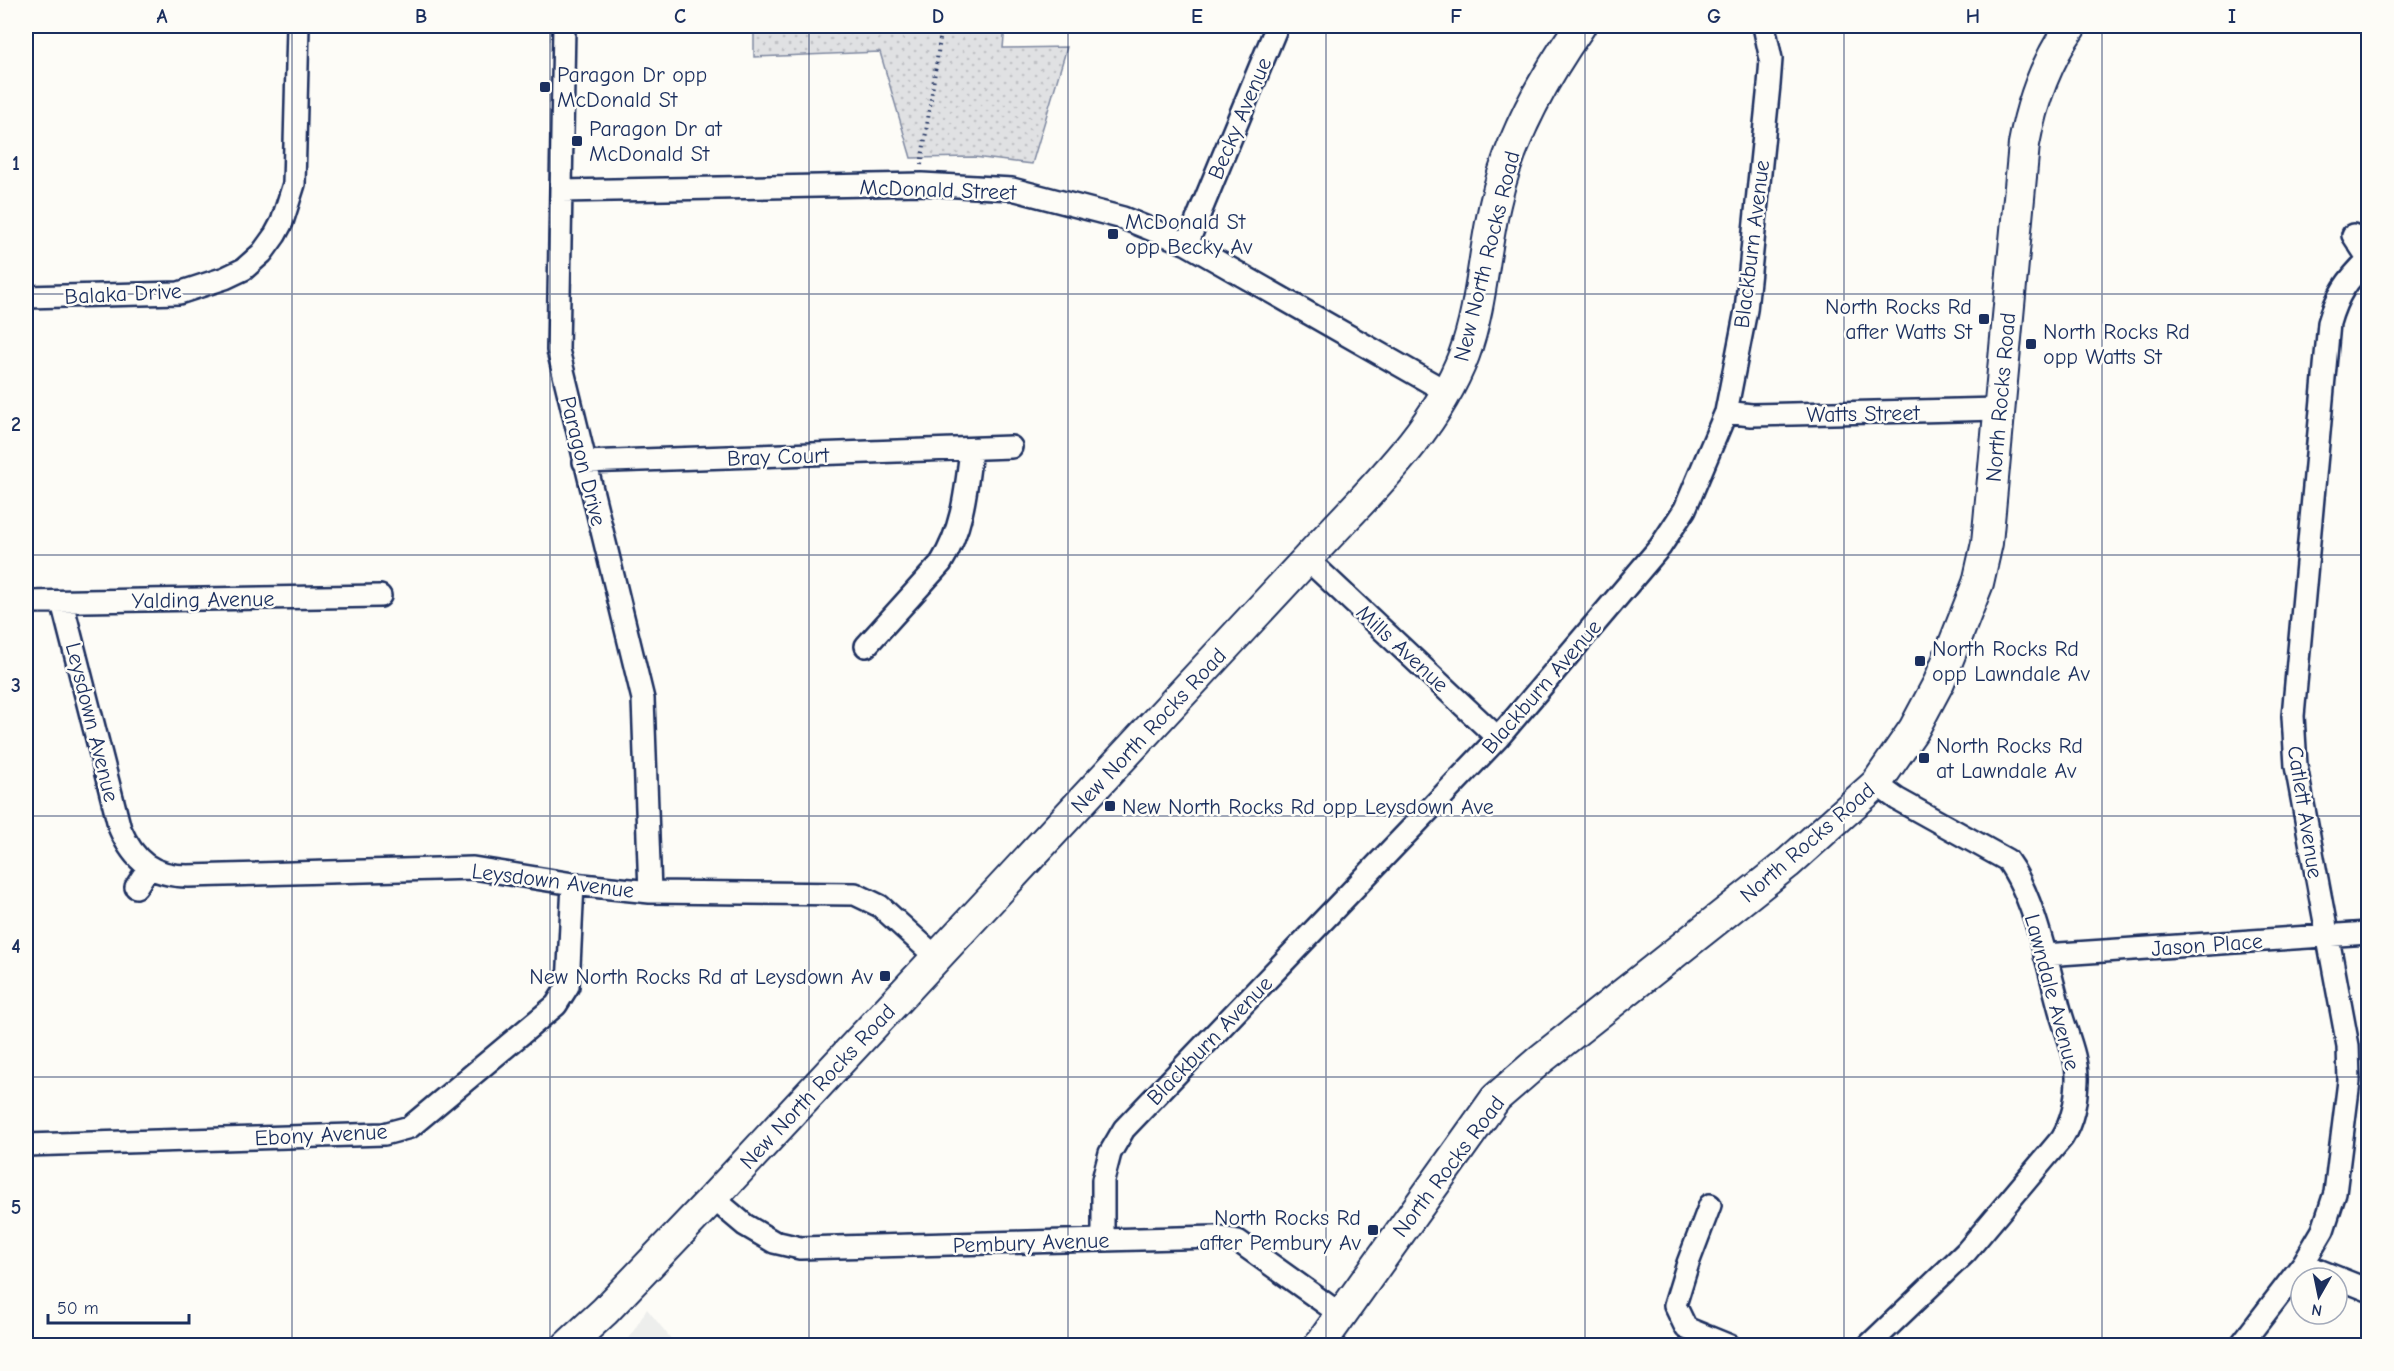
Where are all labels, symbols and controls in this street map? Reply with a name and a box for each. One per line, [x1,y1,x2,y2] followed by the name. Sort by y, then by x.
[156,5,168,28] text: A
[415,5,427,28] text: B
[674,5,686,28] text: C
[932,5,944,28] text: D
[1191,5,1203,28] text: E
[1450,5,1462,28] text: F
[1707,5,1721,28] text: G
[1966,5,1980,28] text: H
[2228,5,2236,28] text: I
[1203,53,1277,183] street label: Becky Avenue
[557,62,707,113] place label: Paragon Dr opp McDonald St
[538,80,552,94] marker: Paragon Dr opp McDonald St
[589,116,723,167] place label: Paragon Dr at McDonald St
[570,134,584,148] marker: Paragon Dr at McDonald St
[1448,148,1526,364] street label: New North Rocks Road
[12,152,20,175] text: 1
[1729,159,1775,330] street label: Blackburn Avenue
[859,174,1018,206] street label: McDonald Street
[1125,209,1253,260] place label: McDonald St opp Becky Av
[1106,227,1120,241] marker: McDonald St opp Becky Av
[64,278,182,310] street label: Balaka Drive
[1825,294,1973,345] place label: North Rocks Rd after Watts St
[1981,311,2021,483] street label: North Rocks Road
[1977,312,1991,326] marker: North Rocks Rd after Watts St
[2043,319,2190,370] place label: North Rocks Rd opp Watts St
[2024,337,2038,351] marker: North Rocks Rd opp Watts St
[554,394,612,529] street label: Paragon Drive
[1806,400,1920,428] street label: Watts Street
[11,413,21,436] text: 2
[727,442,830,472] street label: Bray Court
[131,586,275,614] street label: Yalding Avenue
[1351,599,1454,698] street label: Mills Avenue
[1476,614,1607,759] street label: Blackburn Avenue
[1932,636,2091,687] place label: North Rocks Rd opp Lawndale Av
[60,640,124,805] street label: Leysdown Avenue
[1066,643,1232,819] street label: New North Rocks Road
[1913,654,1927,668] marker: North Rocks Rd opp Lawndale Av
[11,674,21,697] text: 3
[1936,733,2083,784] place label: North Rocks Rd at Lawndale Av
[2282,744,2328,880] street label: Catlett Avenue
[1917,751,1931,765] marker: North Rocks Rd at Lawndale Av
[1735,777,1880,908] street label: North Rocks Road
[1122,794,1494,820] place label: New North Rocks Rd opp Leysdown Ave
[1103,799,1117,813] marker: New North Rocks Rd opp Leysdown Ave
[470,858,636,904] street label: Leysdown Avenue
[2019,911,2085,1073] street label: Lawndale Avenue
[2150,928,2264,962] street label: Jason Place
[11,935,21,958] text: 4
[529,964,874,990] place label: New North Rocks Rd at Leysdown Av
[878,969,892,983] marker: New North Rocks Rd at Leysdown Av
[1142,971,1278,1111] street label: Blackburn Avenue
[735,999,901,1175] street label: New North Rocks Road
[1387,1091,1510,1242] street label: North Rocks Road
[254,1119,388,1151] street label: Ebony Avenue
[11,1196,21,1219] text: 5
[1199,1205,1362,1256] place label: North Rocks Rd after Pembury Av
[1366,1223,1380,1237] marker: North Rocks Rd after Pembury Av
[952,1227,1110,1259] street label: Pembury Avenue
[2289,1266,2349,1326] north arrow
[48,1287,189,1325] scale bar
[57,1298,99,1319] text: 50 m
[2310,1300,2323,1320] text: N

